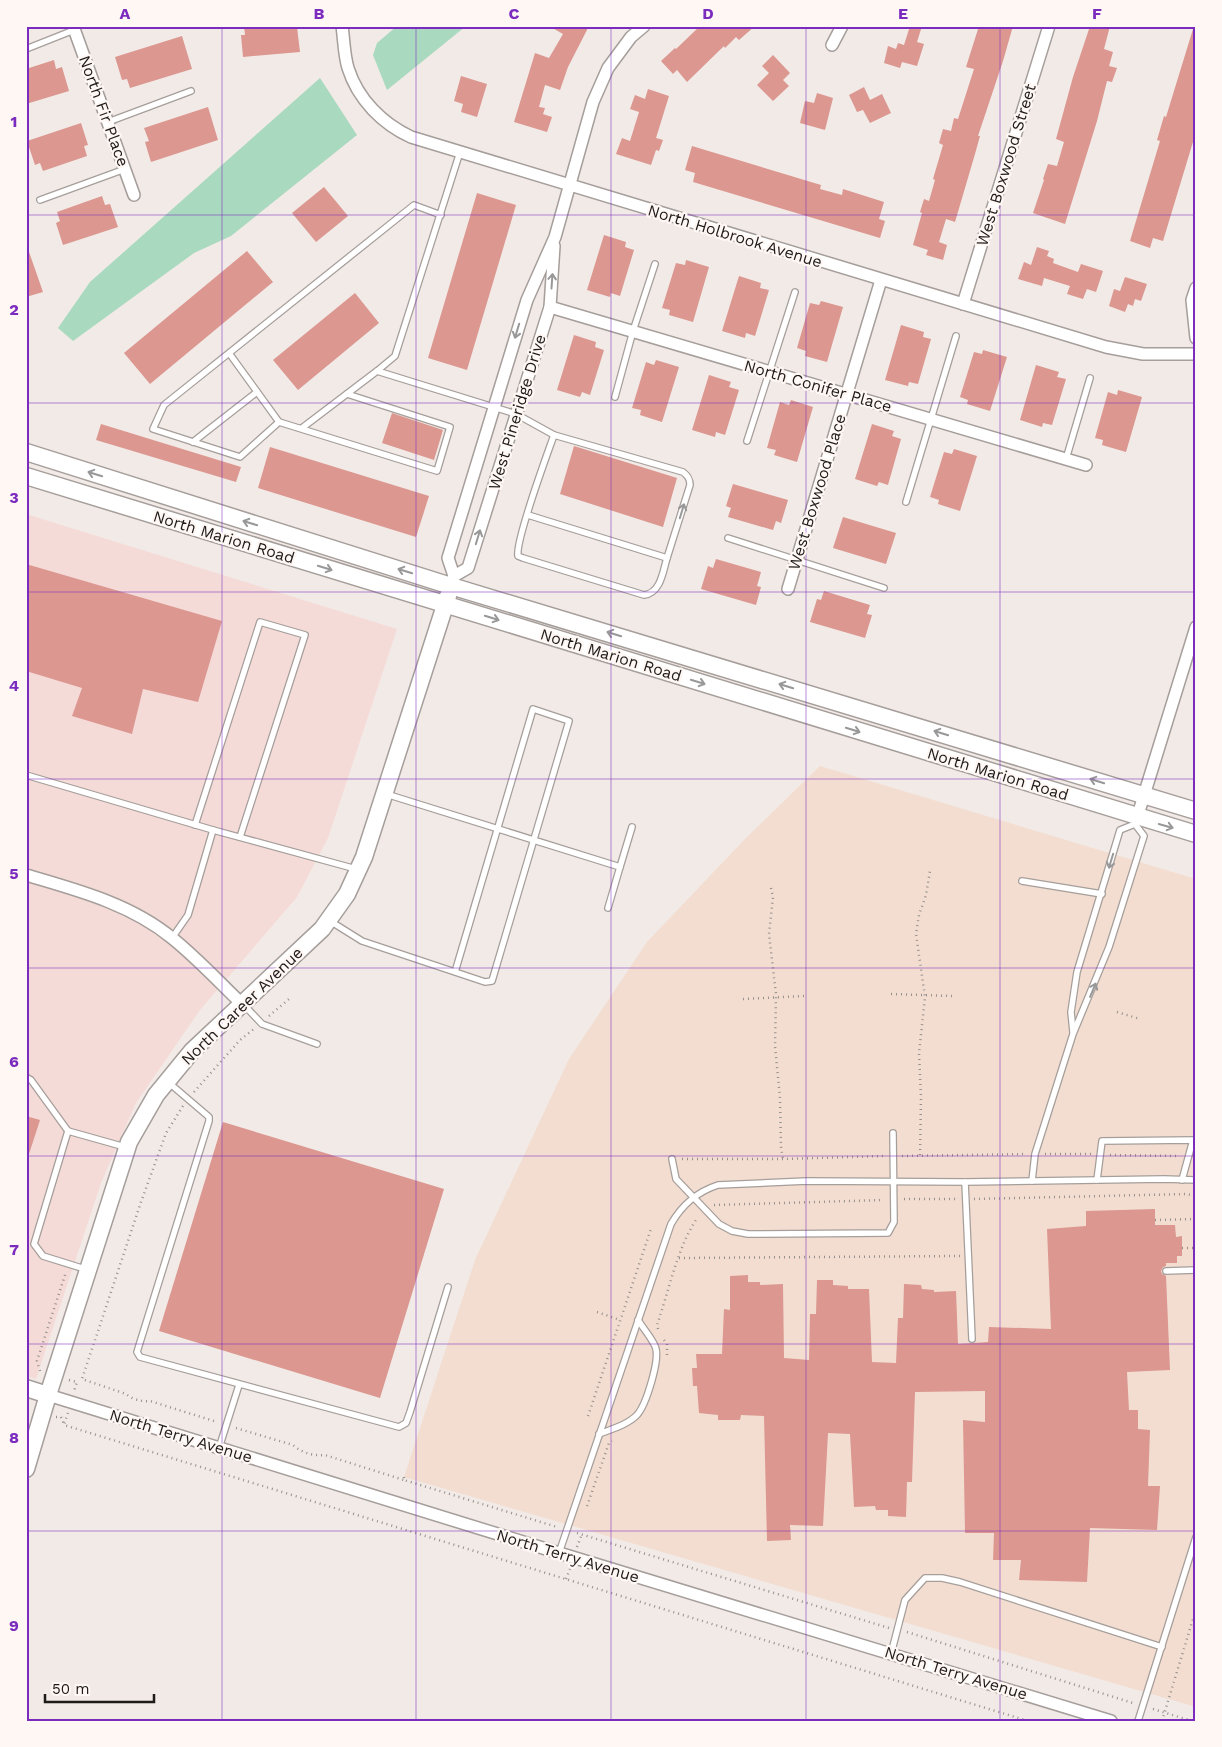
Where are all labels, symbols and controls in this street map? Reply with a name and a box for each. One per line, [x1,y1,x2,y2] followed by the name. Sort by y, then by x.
[120,4,131,23] text: A
[314,4,325,23] text: B
[509,4,520,23] text: C
[702,4,714,23] text: D
[898,4,908,23] text: E
[1092,4,1102,23] text: F
[75,53,133,169] street label: North Fir Place
[972,81,1040,249] street label: West Boxwood Street
[11,112,17,131] text: 1
[646,200,824,272] street label: North Holbrook Avenue
[547,273,556,289] one-way arrow
[9,300,19,319] text: 2
[512,323,522,339] one-way arrow
[484,332,550,492] street label: West Pineridge Drive
[742,356,894,416] street label: North Conifer Place
[784,411,850,573] street label: West Boxwood Place
[87,469,103,478] one-way arrow
[9,488,19,507] text: 3
[677,504,687,520] one-way arrow
[151,506,297,568] street label: North Marion Road
[242,517,258,527] one-way arrow
[474,530,483,546] one-way arrow
[317,564,333,574] one-way arrow
[397,566,413,576] one-way arrow
[484,614,500,624] one-way arrow
[538,624,684,686] street label: North Marion Road
[606,629,622,639] one-way arrow
[9,676,19,695] text: 4
[689,678,705,688] one-way arrow
[778,681,794,691] one-way arrow
[845,725,861,735] one-way arrow
[934,728,950,737] one-way arrow
[925,743,1071,805] street label: North Marion Road
[1089,776,1105,786] one-way arrow
[1158,822,1174,831] one-way arrow
[1106,853,1116,869] one-way arrow
[9,864,19,883] text: 5
[177,943,307,1069] street label: North Career Avenue
[1089,982,1098,997] one-way arrow
[9,1052,19,1071] text: 6
[9,1240,19,1259] text: 7
[107,1405,255,1467] street label: North Terry Avenue
[9,1428,19,1447] text: 8
[494,1525,642,1587] street label: North Terry Avenue
[9,1616,19,1635] text: 9
[882,1642,1030,1704] street label: North Terry Avenue
[45,1672,154,1704] scale bar
[52,1680,89,1698] text: 50 m

